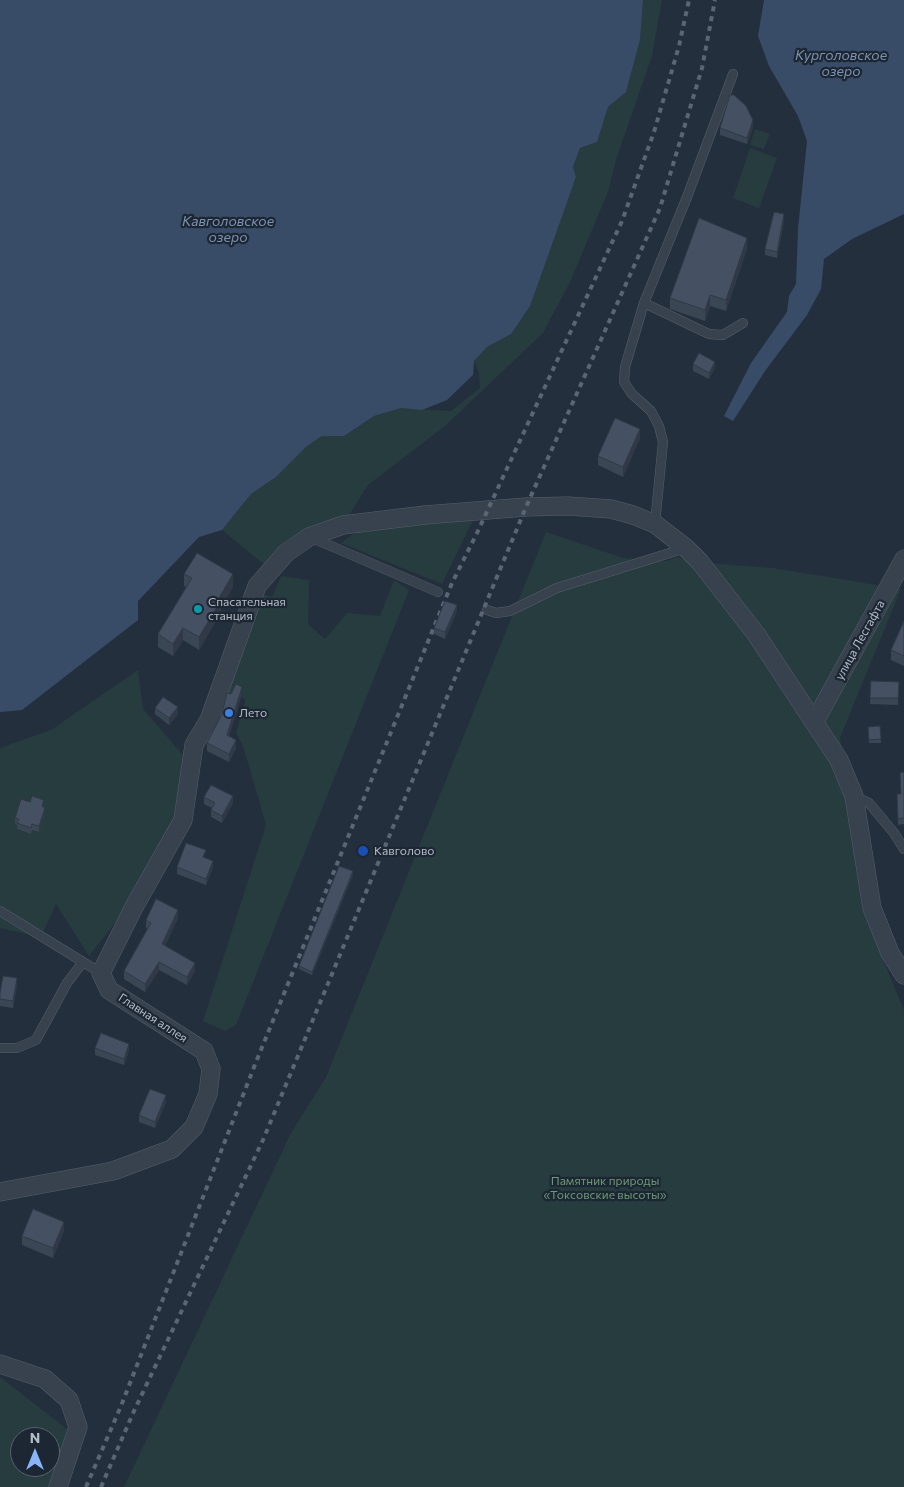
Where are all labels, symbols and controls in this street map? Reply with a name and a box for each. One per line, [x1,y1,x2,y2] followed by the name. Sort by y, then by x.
[795,47,887,80] water label: Курголовское озеро
[182,213,274,246] water label: Кавголовское озеро
[208,595,286,623] place label: Спасательная станция
[832,598,888,682] street label: улица Лесгафта
[192,603,204,615] marker: Спасательная станция
[239,706,267,720] place label: Лето
[223,707,235,719] marker: Лето
[356,844,370,858] marker: Кавголово
[374,844,435,858] place label: Кавголово
[116,990,190,1046] street label: Главная аллея
[543,1174,667,1202] park label: Памятник природы «Токсовские высоты»
[10,1427,60,1477] north arrow
[30,1429,40,1446] text: N

